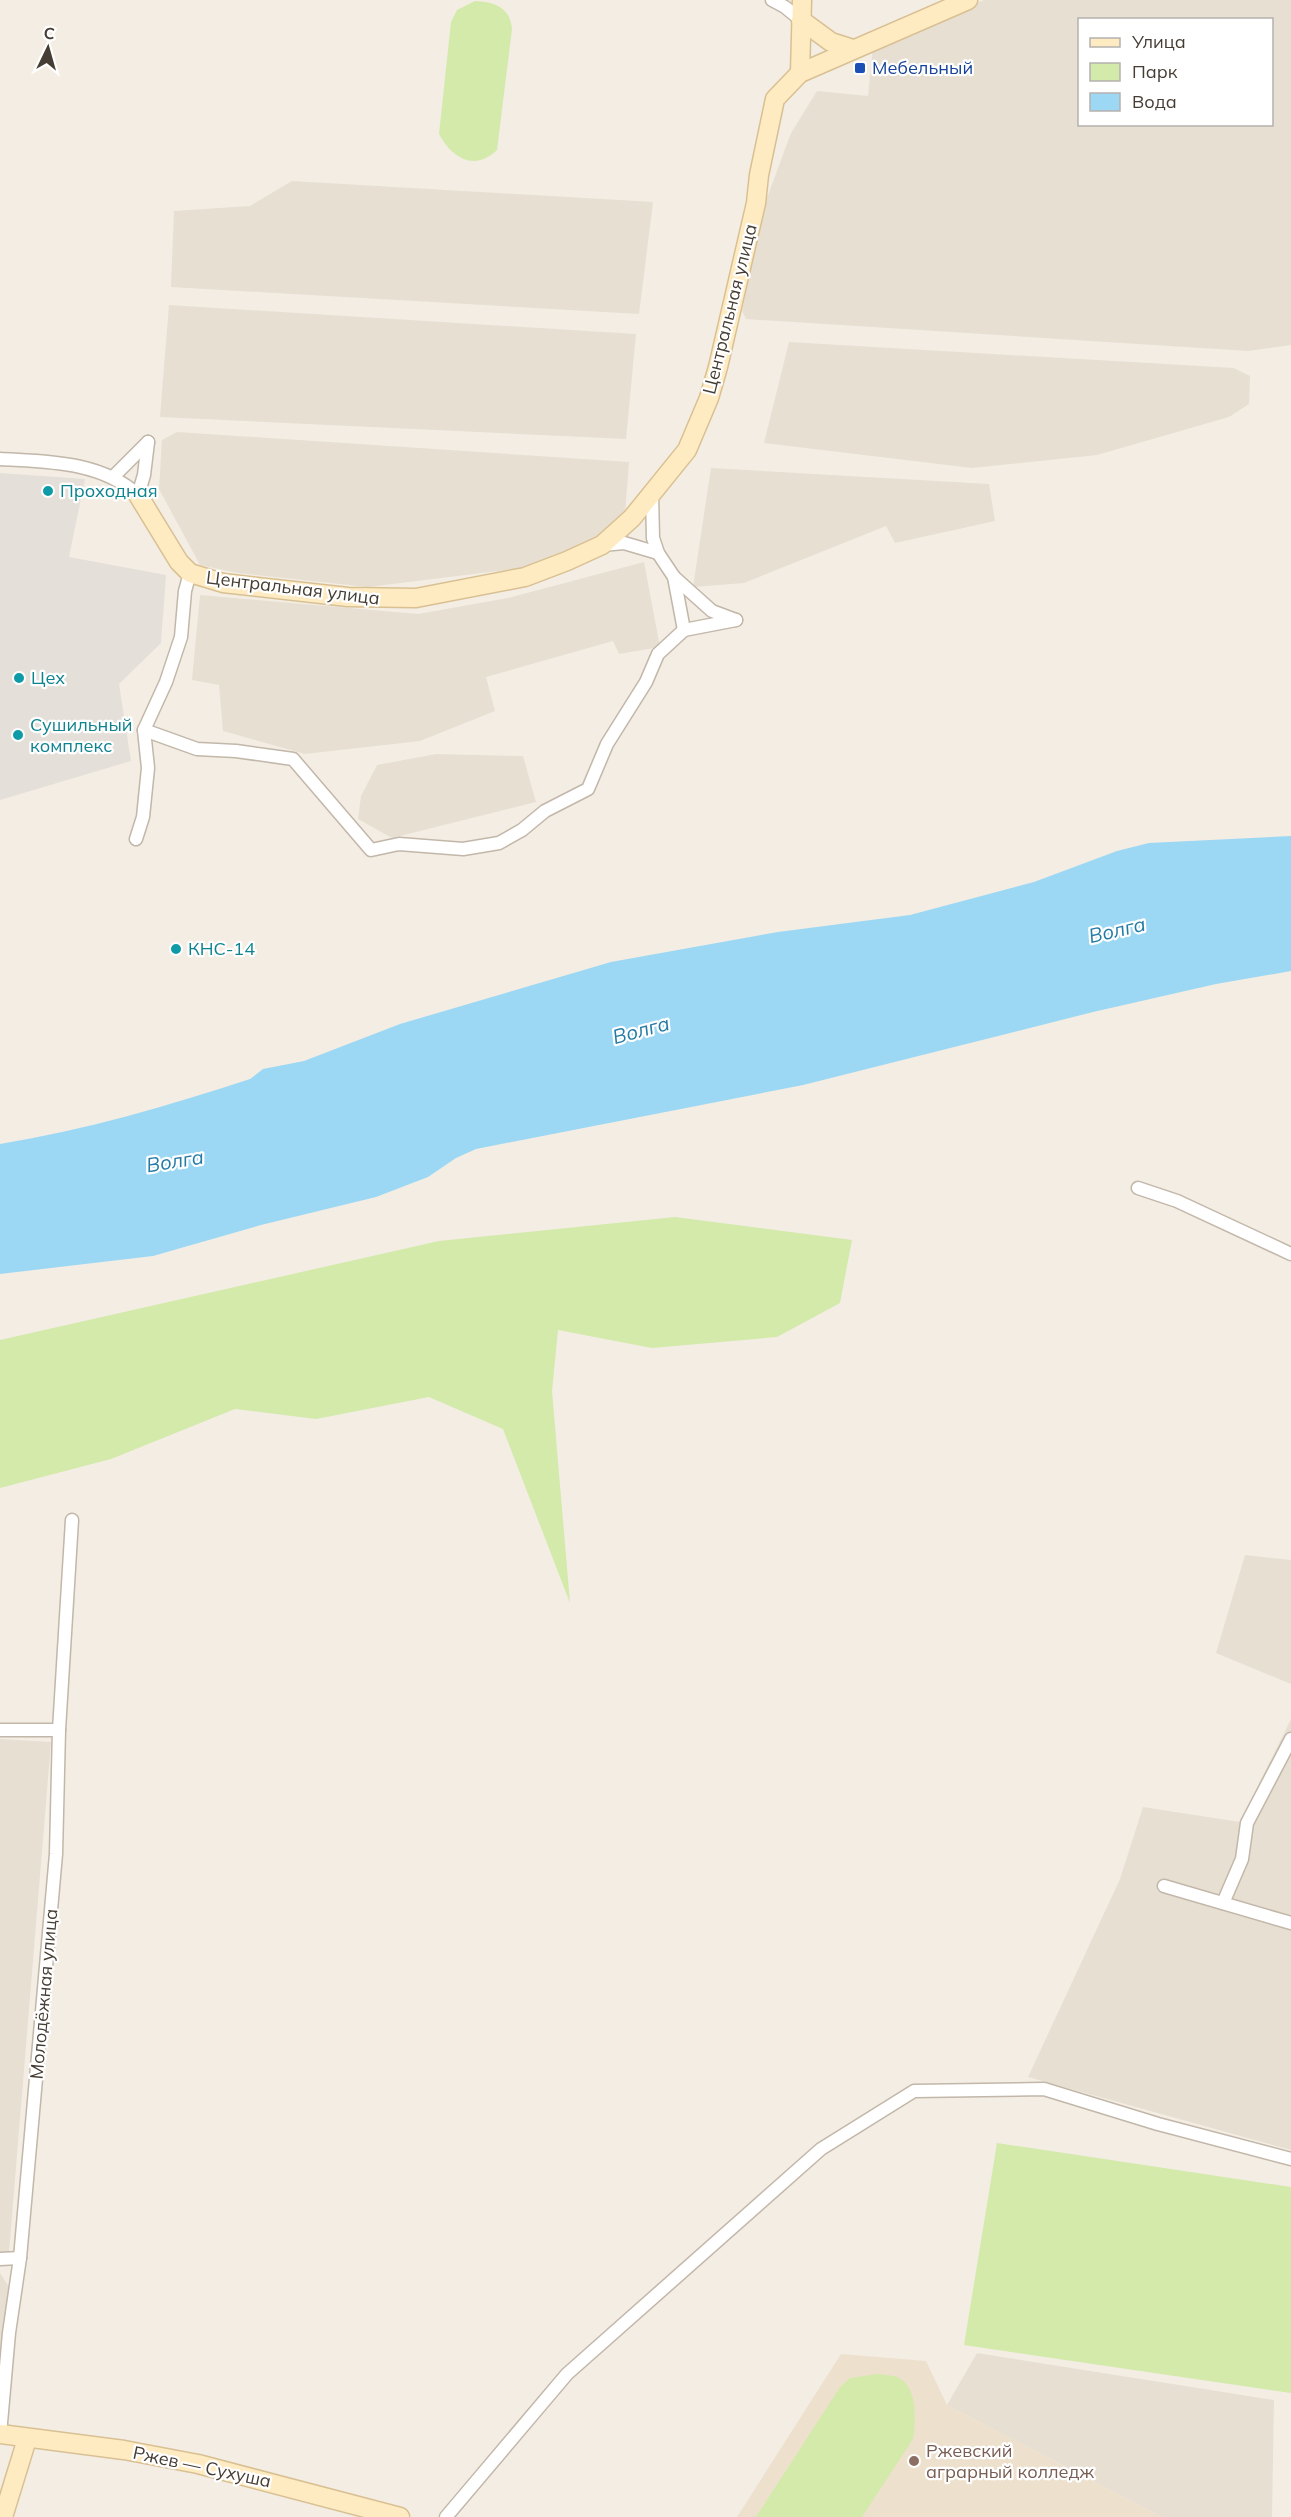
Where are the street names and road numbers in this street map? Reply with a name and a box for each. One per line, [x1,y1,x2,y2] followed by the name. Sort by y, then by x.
[697,221,762,396] street label: Центральная улица
[205,565,381,610] street label: Центральная улица
[25,1908,62,2080] street label: Молодёжная улица
[131,2441,273,2492] street label: Ржев — Сухуша

